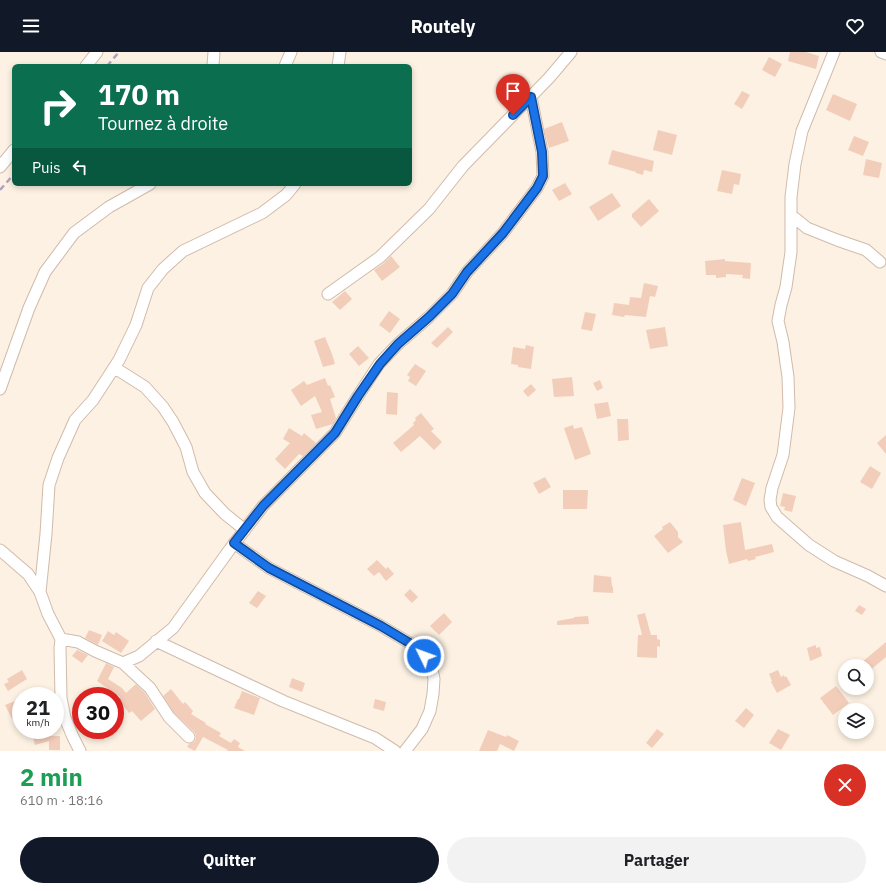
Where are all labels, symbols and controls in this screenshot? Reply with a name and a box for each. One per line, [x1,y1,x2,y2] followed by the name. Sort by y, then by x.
[20,15,42,37] icon: menu
[411,15,475,38] text: Routely
[844,15,866,37] icon: heart
[496,74,530,115] pin
[98,76,180,113] text: 170 m
[32,80,84,132] icon: right
[502,80,524,102] icon: arrive
[98,112,228,135] text: Tournez à droite
[69,156,91,178] icon: left
[32,158,61,177] text: Puis
[403,635,445,677] position arrow
[838,659,874,739] map controls
[838,659,874,695] button: search
[72,687,124,739] speed limit sign: 30
[26,694,50,721] text: 21
[838,703,874,739] button: layers
[26,716,50,729] text: km/h
[20,761,83,793] text: 2 min
[824,764,866,806] button: close
[20,792,103,809] text: 610 m · 18:16
[20,837,439,883] button: Quitter
[447,837,866,883] button: Partager

